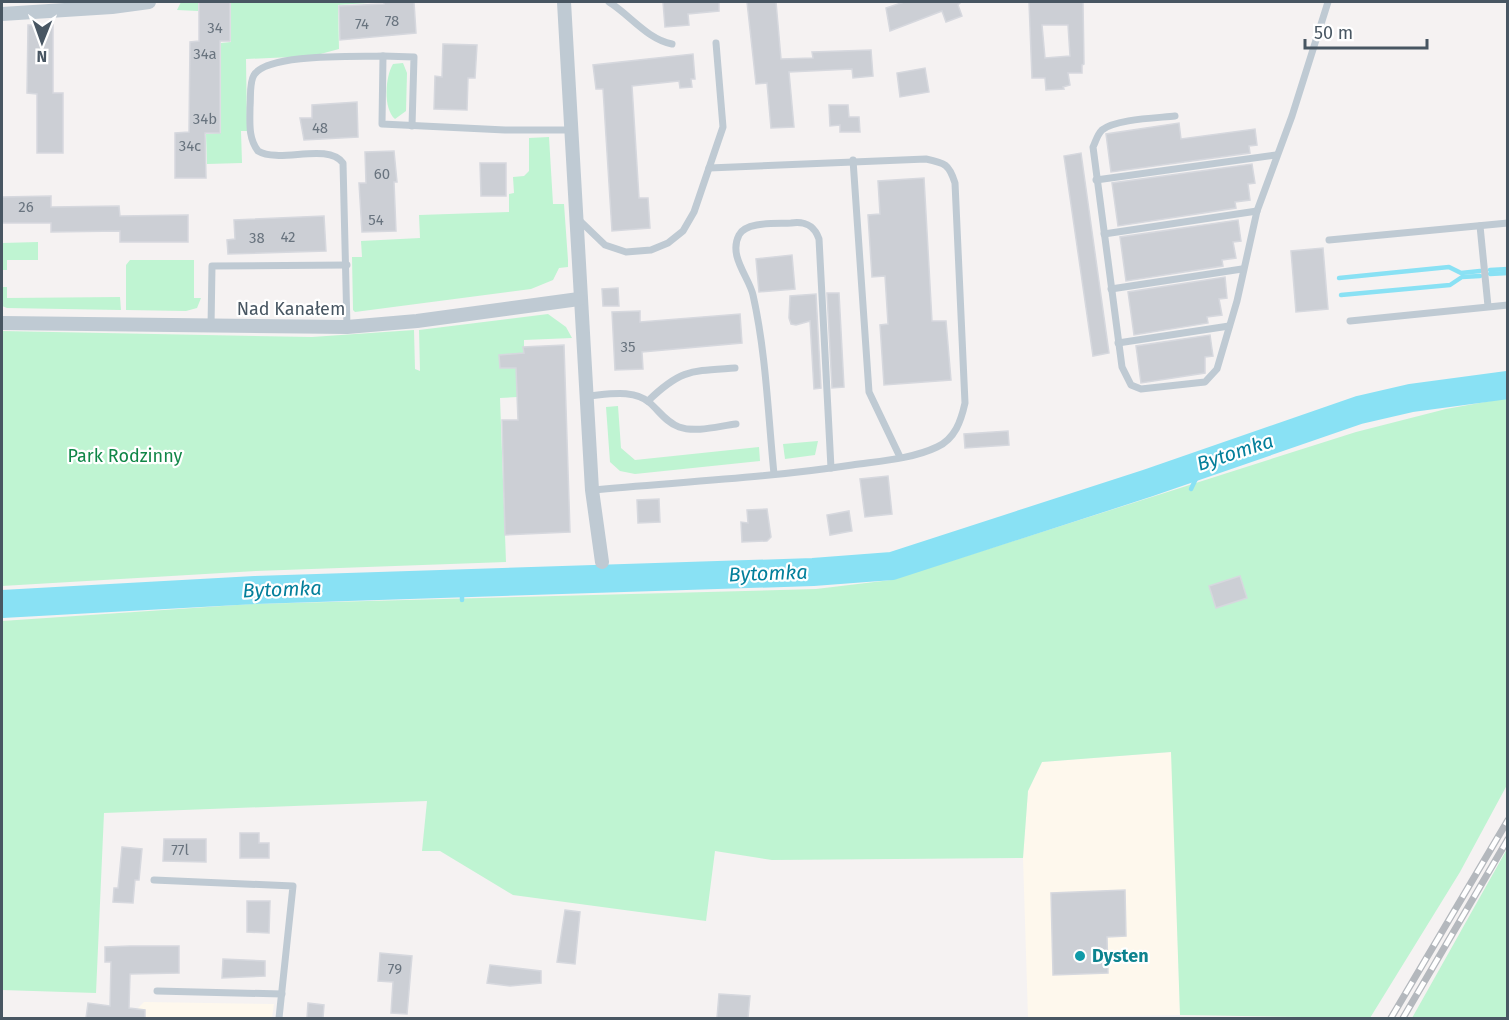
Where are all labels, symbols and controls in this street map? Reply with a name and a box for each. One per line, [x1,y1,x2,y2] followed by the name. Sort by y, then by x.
[12,12,72,72] north arrow
[385,12,399,30] house number: 78
[1305,12,1426,50] scale bar
[355,15,369,33] house number: 74
[207,19,223,37] house number: 34
[1314,22,1353,44] text: 50 m
[193,45,217,63] house number: 34a
[36,47,47,66] text: N
[193,110,217,128] house number: 34b
[312,119,328,137] house number: 48
[179,137,201,155] house number: 34c
[374,165,390,183] house number: 60
[18,198,34,216] house number: 26
[368,211,384,229] house number: 54
[280,228,296,246] house number: 42
[249,229,265,247] house number: 38
[237,298,345,320] street label: Nad Kanałem
[620,338,636,356] house number: 35
[1194,428,1276,476] water label: Bytomka
[68,445,183,467] park label: Park Rodzinny
[728,560,808,586] water label: Bytomka
[242,576,322,602] water label: Bytomka
[171,841,189,859] house number: 77l
[1092,945,1149,967] place label: Dysten
[1073,949,1087,963] marker: Dysten
[388,960,402,978] house number: 79

